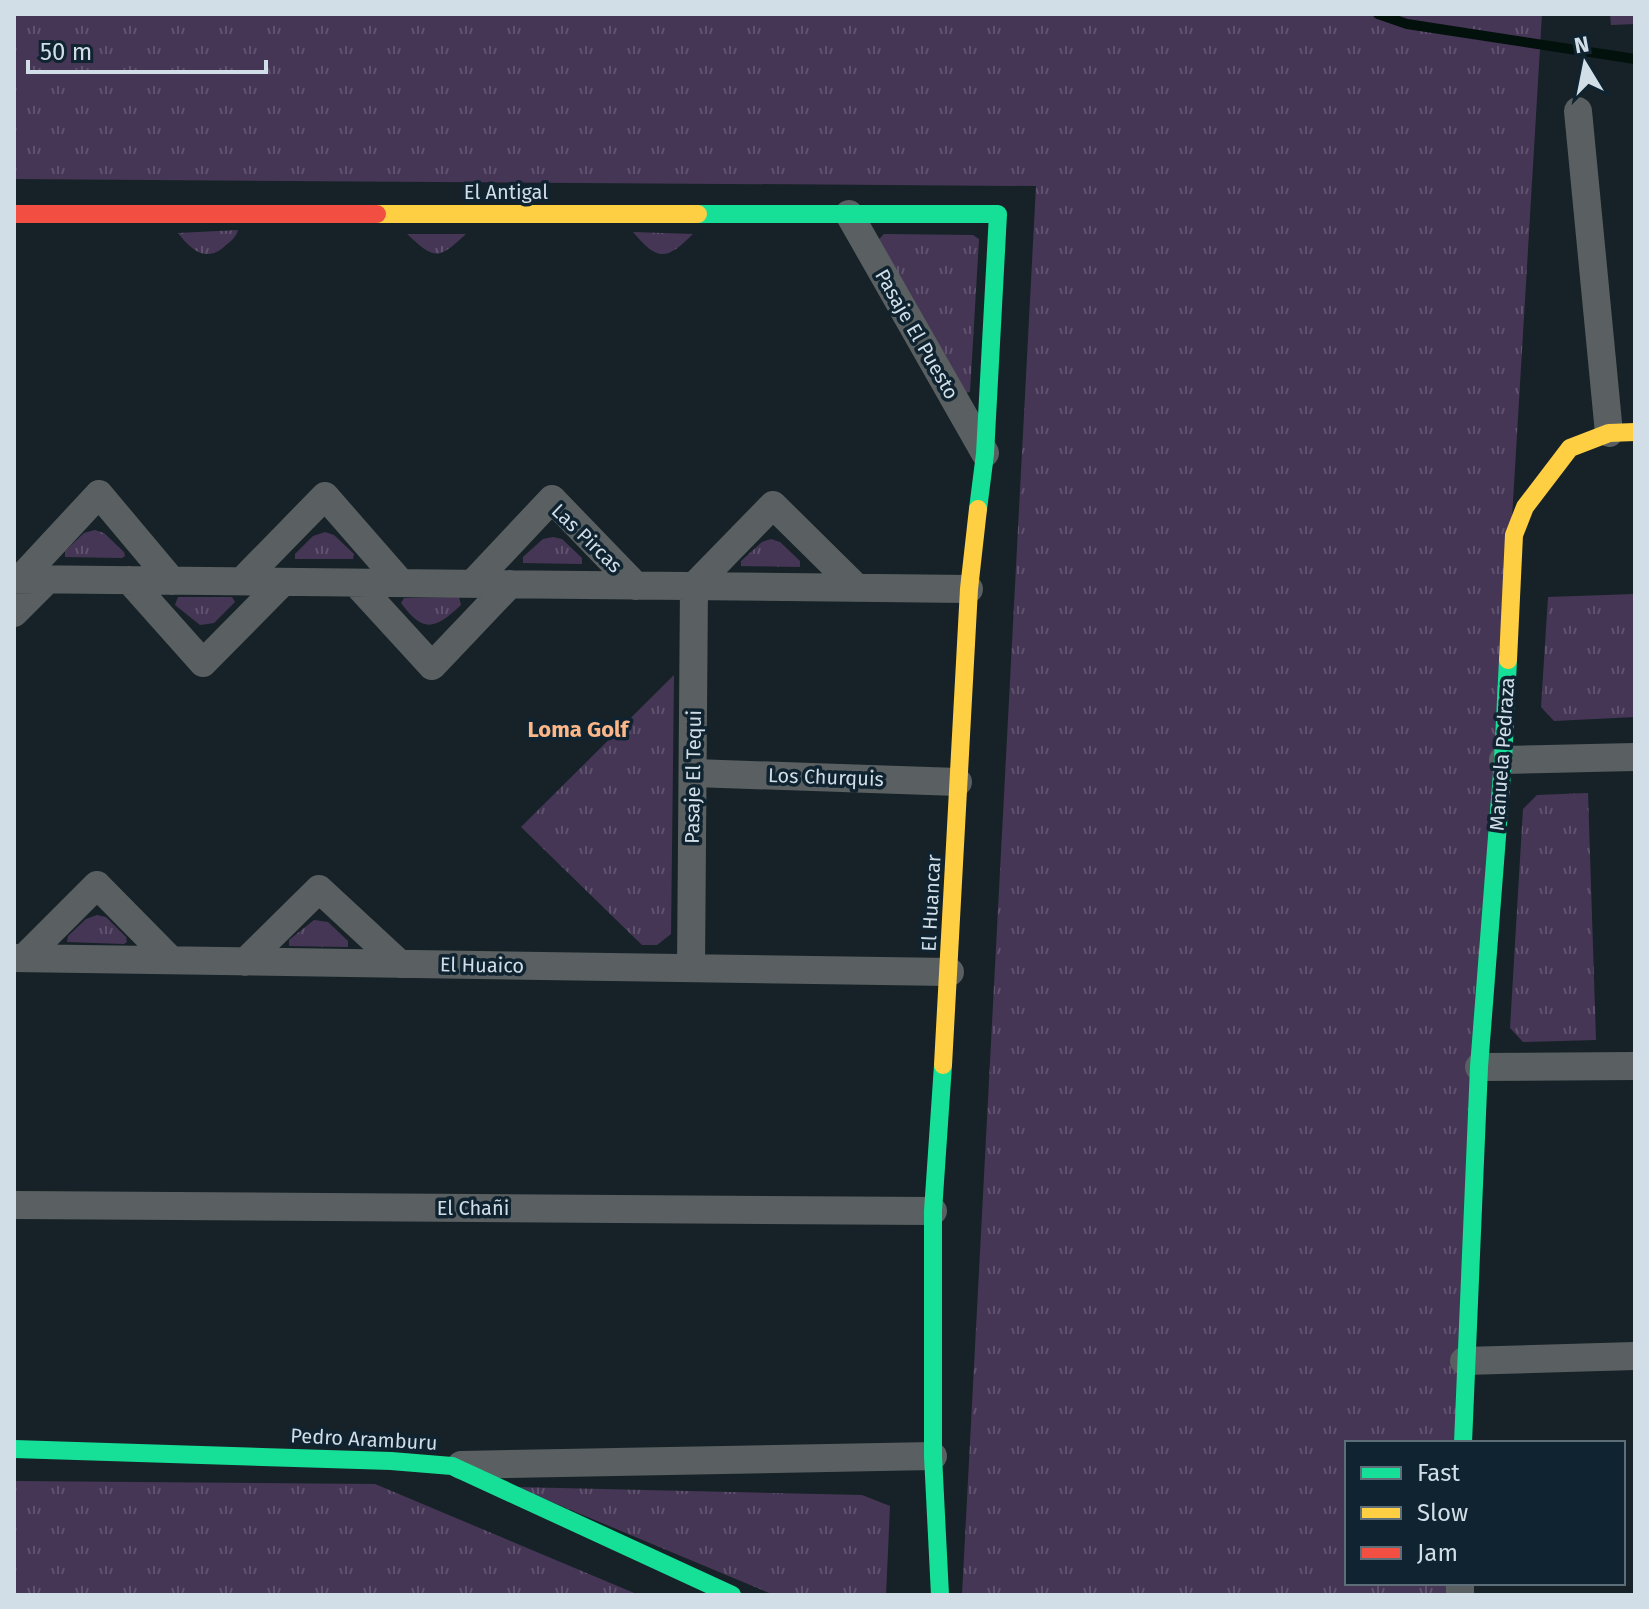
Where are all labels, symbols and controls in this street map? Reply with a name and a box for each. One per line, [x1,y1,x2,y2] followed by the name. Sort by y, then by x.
[28,24,266,74] scale bar
[1545,24,1625,104] north arrow
[1572,30,1591,59] text: N
[40,38,92,66] text: 50 m
[464,180,548,204] street label: El Antigal
[870,265,964,403] street label: Pasaje El Puesto
[547,499,627,577] street label: Las Pircas
[1485,676,1519,832] street label: Manuela Pedraza
[680,710,706,844] street label: Pasaje El Tequi
[528,716,631,743] district label: Loma Golf
[768,763,884,791] street label: Los Churquis
[916,853,946,952] street label: El Huancar
[440,952,524,978] street label: El Huaico
[437,1196,509,1220] street label: El Chañi
[290,1423,438,1455] street label: Pedro Aramburu
[1345,1441,1625,1585] legend
[1417,1459,1460,1487] text: Fast
[1417,1499,1468,1527] text: Slow
[1417,1539,1458,1567] text: Jam

